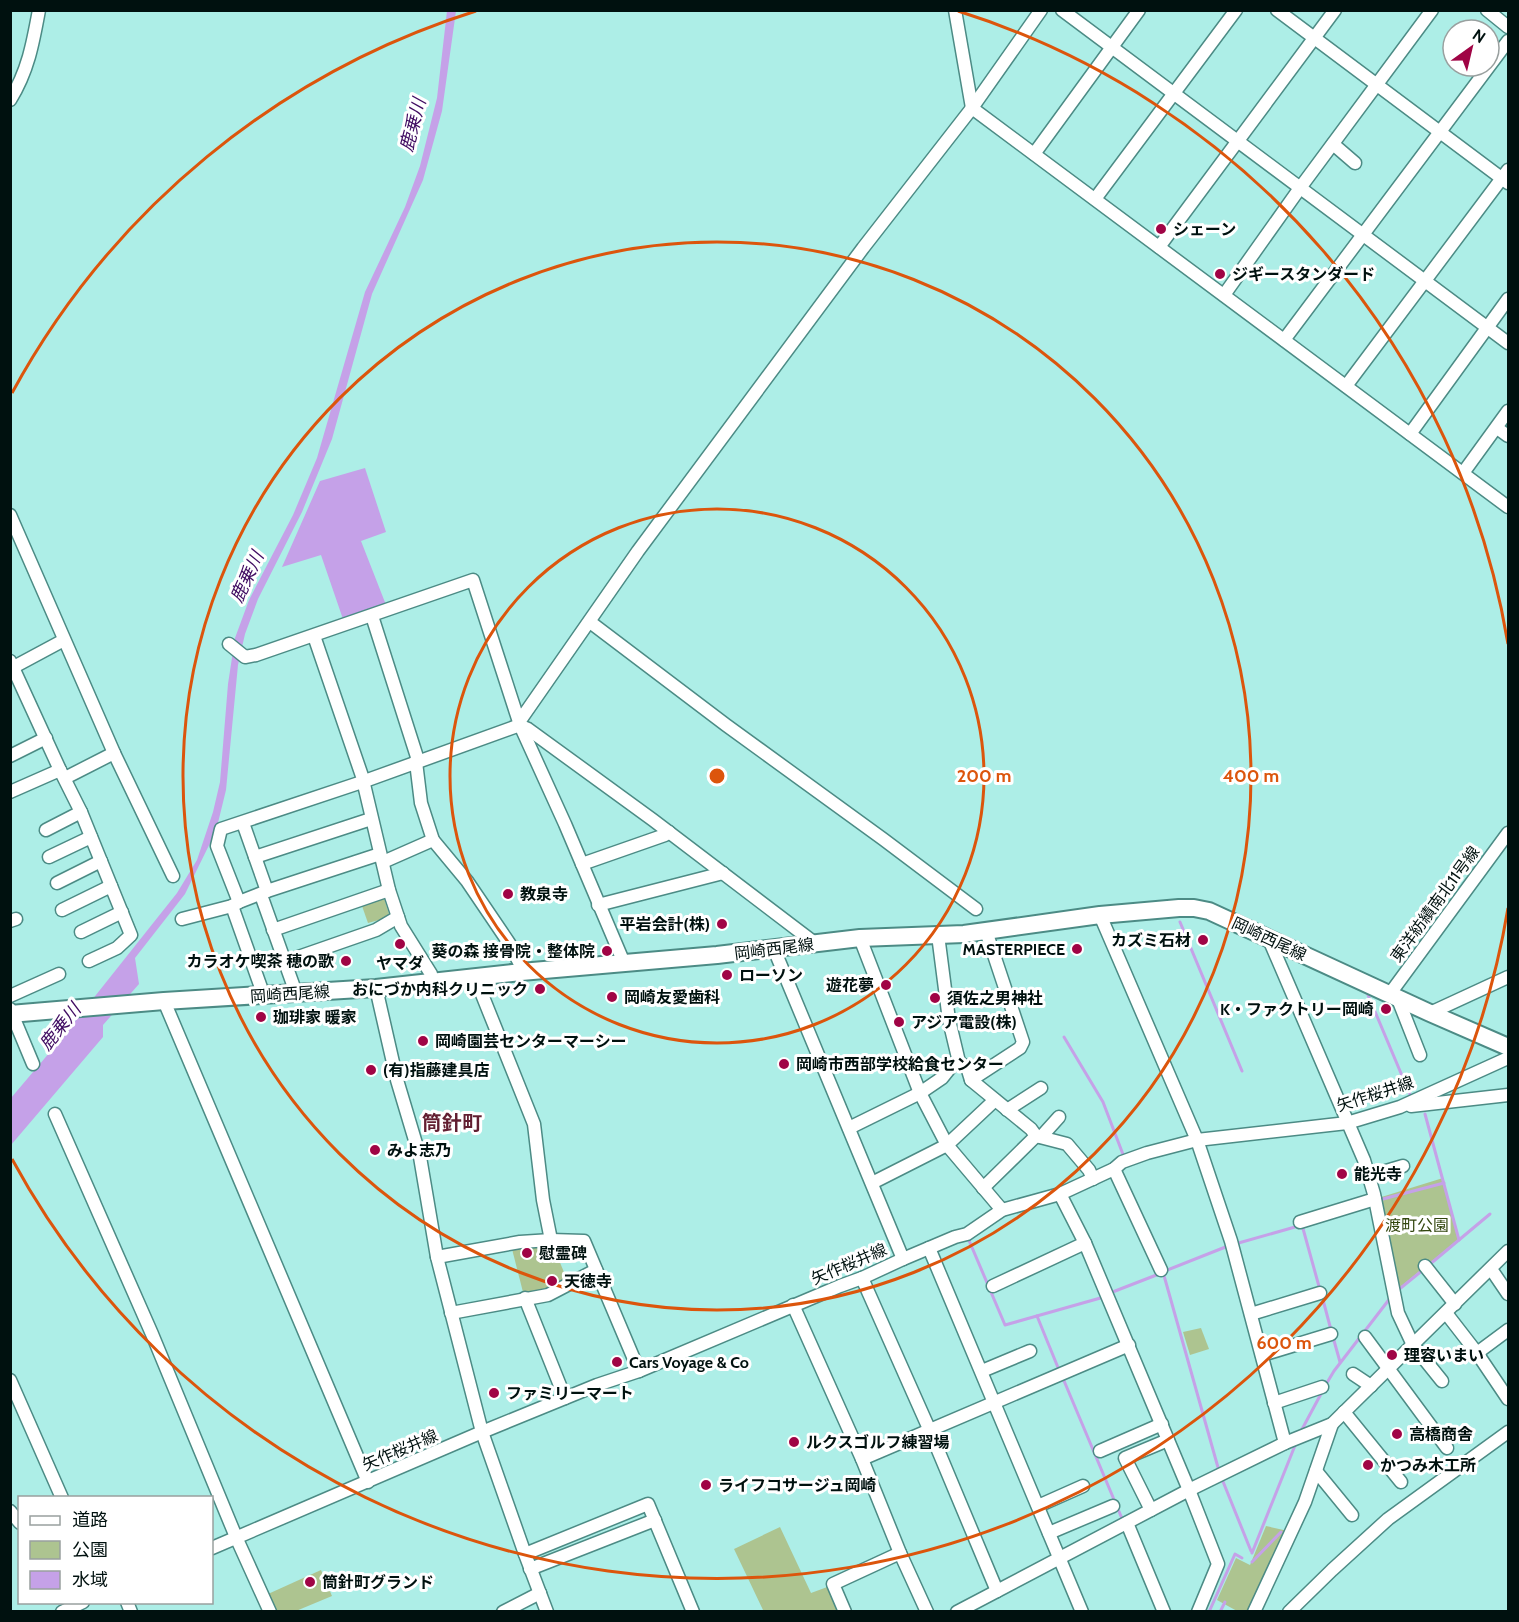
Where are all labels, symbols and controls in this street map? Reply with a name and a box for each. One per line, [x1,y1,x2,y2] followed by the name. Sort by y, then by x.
[1441,18,1501,78] north arrow
[1469,25,1489,47] text: N
[395,94,431,154] water label: 鹿乗川
[1173,220,1236,239] place label: シェーン
[1154,222,1168,236] marker: シェーン
[1232,265,1375,284] place label: ジギースタンダード
[1213,267,1227,281] marker: ジギースタンダード
[226,546,269,606] water label: 鹿乗川
[957,765,1011,787] text: 200 m
[1223,765,1279,787] text: 400 m
[707,766,727,786] centre of rings
[1387,842,1483,966] street label: 東洋紡績南北11号線
[520,885,568,904] place label: 教泉寺
[501,887,515,901] marker: 教泉寺
[1229,913,1309,965] street label: 岡崎西尾線
[620,915,710,934] place label: 平岩会計(株)
[715,917,729,931] marker: 平岩会計(株)
[1111,931,1191,950] place label: カズミ石材
[1196,933,1210,947] marker: カズミ石材
[733,935,815,963] street label: 岡崎西尾線
[393,937,407,951] marker: ヤマダ
[963,940,1065,959] place label: MASTERPIECE
[431,942,595,961] place label: 葵の森 接骨院・整体院
[1070,942,1084,956] marker: MASTERPIECE
[600,944,614,958] marker: 葵の森 接骨院・整体院
[186,952,334,971] place label: カラオケ喫茶 穂の歌
[339,954,353,968] marker: カラオケ喫茶 穂の歌
[376,954,424,973] place label: ヤマダ
[739,966,803,985] place label: ローソン
[720,968,734,982] marker: ローソン
[826,976,874,995] place label: 遊花夢
[879,978,893,992] marker: 遊花夢
[352,980,528,999] place label: おにづか内科クリニック
[249,982,331,1006] street label: 岡崎西尾線
[533,982,547,996] marker: おにづか内科クリニック
[624,988,720,1007] place label: 岡崎友愛歯科
[947,989,1043,1008] place label: 須佐之男神社
[605,990,619,1004] marker: 岡崎友愛歯科
[928,991,942,1005] marker: 須佐之男神社
[34,998,87,1055] water label: 鹿乗川
[1220,1000,1374,1019] place label: K・ファクトリー岡崎
[1379,1002,1393,1016] marker: K・ファクトリー岡崎
[273,1008,357,1027] place label: 珈琲家 暖家
[254,1010,268,1024] marker: 珈琲家 暖家
[911,1013,1017,1032] place label: アジア電設(株)
[892,1015,906,1029] marker: アジア電設(株)
[435,1032,627,1051] place label: 岡崎園芸センターマーシー
[416,1034,430,1048] marker: 岡崎園芸センターマーシー
[796,1055,1004,1074] place label: 岡崎市西部学校給食センター
[777,1057,791,1071] marker: 岡崎市西部学校給食センター
[383,1061,490,1080] place label: (有)指藤建具店
[364,1063,378,1077] marker: (有)指藤建具店
[1334,1073,1416,1115] street label: 矢作桜井線
[422,1111,482,1135] district label: 筒針町
[387,1141,451,1160] place label: みよ志乃
[368,1143,382,1157] marker: みよ志乃
[1354,1165,1402,1184] place label: 能光寺
[1335,1167,1349,1181] marker: 能光寺
[1385,1216,1449,1235] park label: 渡町公園
[808,1240,890,1288] street label: 矢作桜井線
[539,1244,587,1263] place label: 慰霊碑
[520,1246,534,1260] marker: 慰霊碑
[564,1272,612,1291] place label: 天徳寺
[545,1274,559,1288] marker: 天徳寺
[1256,1332,1312,1354] text: 600 m
[1404,1346,1484,1365] place label: 理容いまい
[1385,1348,1399,1362] marker: 理容いまい
[629,1353,749,1372] place label: Cars Voyage & Co
[610,1355,624,1369] marker: Cars Voyage & Co
[506,1384,634,1403] place label: ファミリーマート
[487,1386,501,1400] marker: ファミリーマート
[1409,1425,1473,1444] place label: 高橋商舎
[359,1426,441,1474] street label: 矢作桜井線
[1390,1427,1404,1441] marker: 高橋商舎
[806,1433,950,1452] place label: ルクスゴルフ練習場
[787,1435,801,1449] marker: ルクスゴルフ練習場
[1380,1456,1476,1475] place label: かつみ木工所
[1361,1458,1375,1472] marker: かつみ木工所
[718,1476,877,1495] place label: ライフコサージュ岡崎
[699,1478,713,1492] marker: ライフコサージュ岡崎
[18,1496,213,1604] legend
[72,1509,108,1531] text: 道路
[72,1539,108,1561] text: 公園
[72,1569,108,1591] text: 水域
[322,1573,434,1592] place label: 筒針町グランド
[303,1575,317,1589] marker: 筒針町グランド

